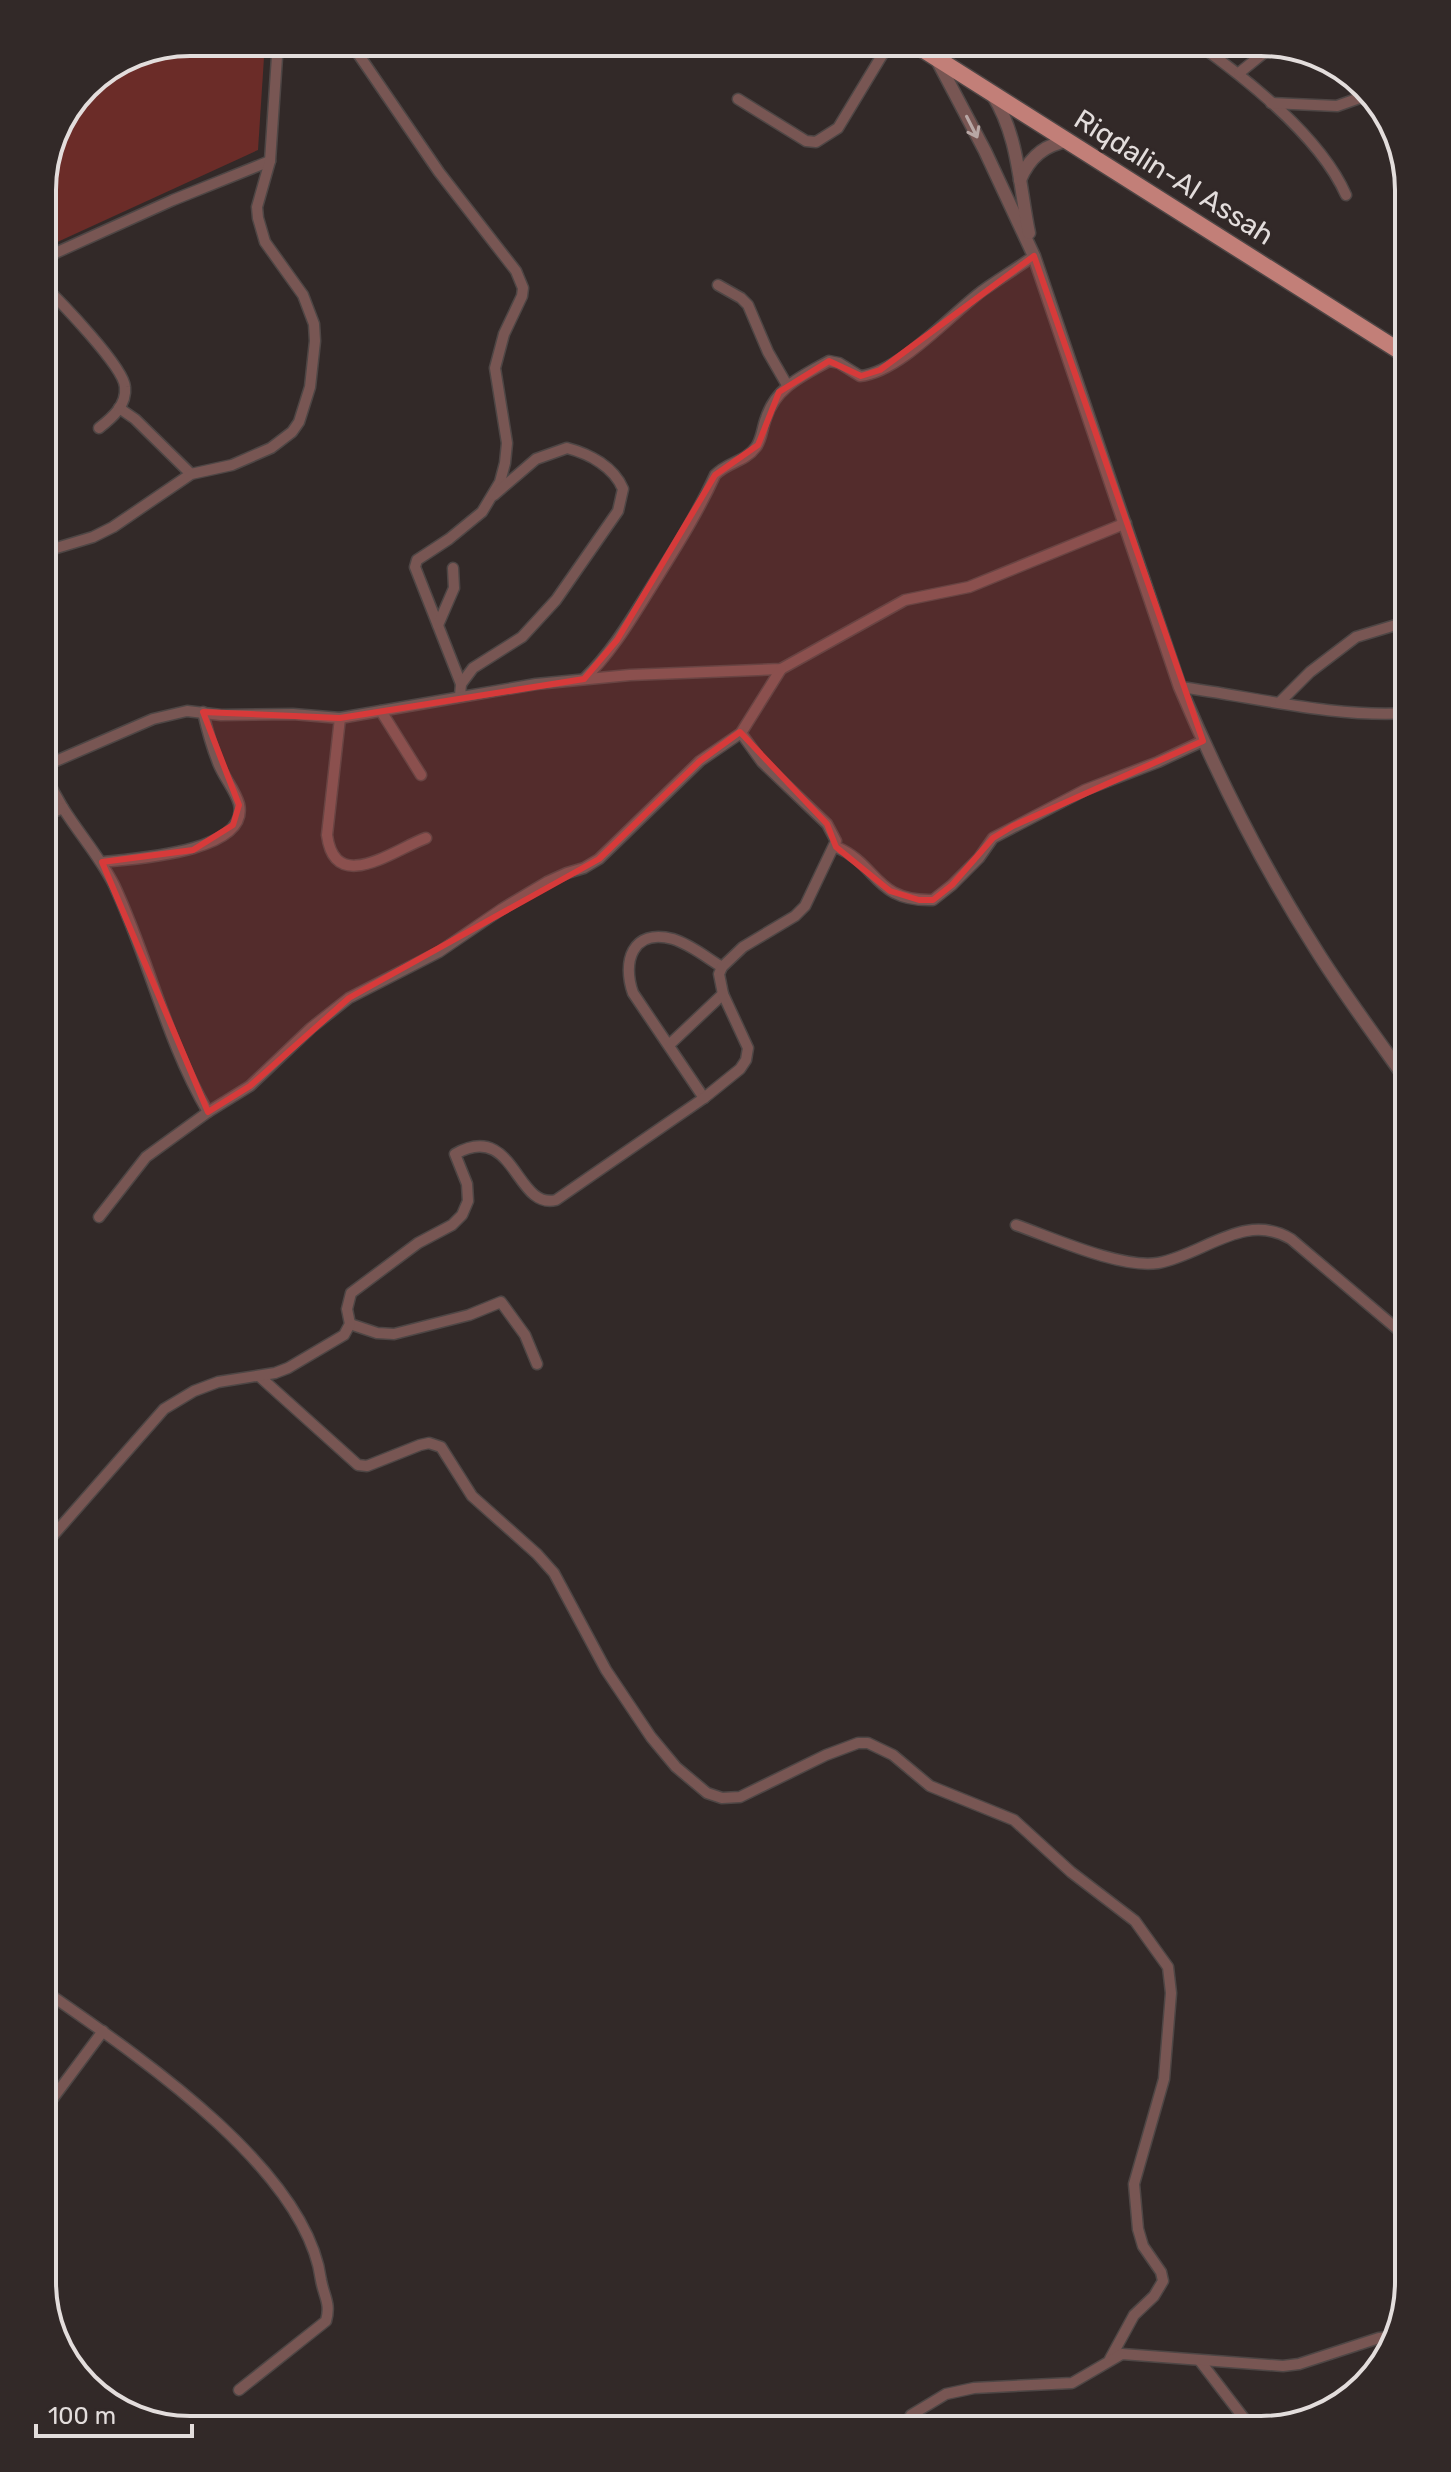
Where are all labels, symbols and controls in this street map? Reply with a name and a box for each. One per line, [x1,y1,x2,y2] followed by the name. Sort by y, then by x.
[1068,102,1280,252] street label: Riqdalin-Al Assah
[965,115,981,139] one-way arrow
[36,2388,192,2438] scale bar
[48,2402,116,2430] text: 100 m

